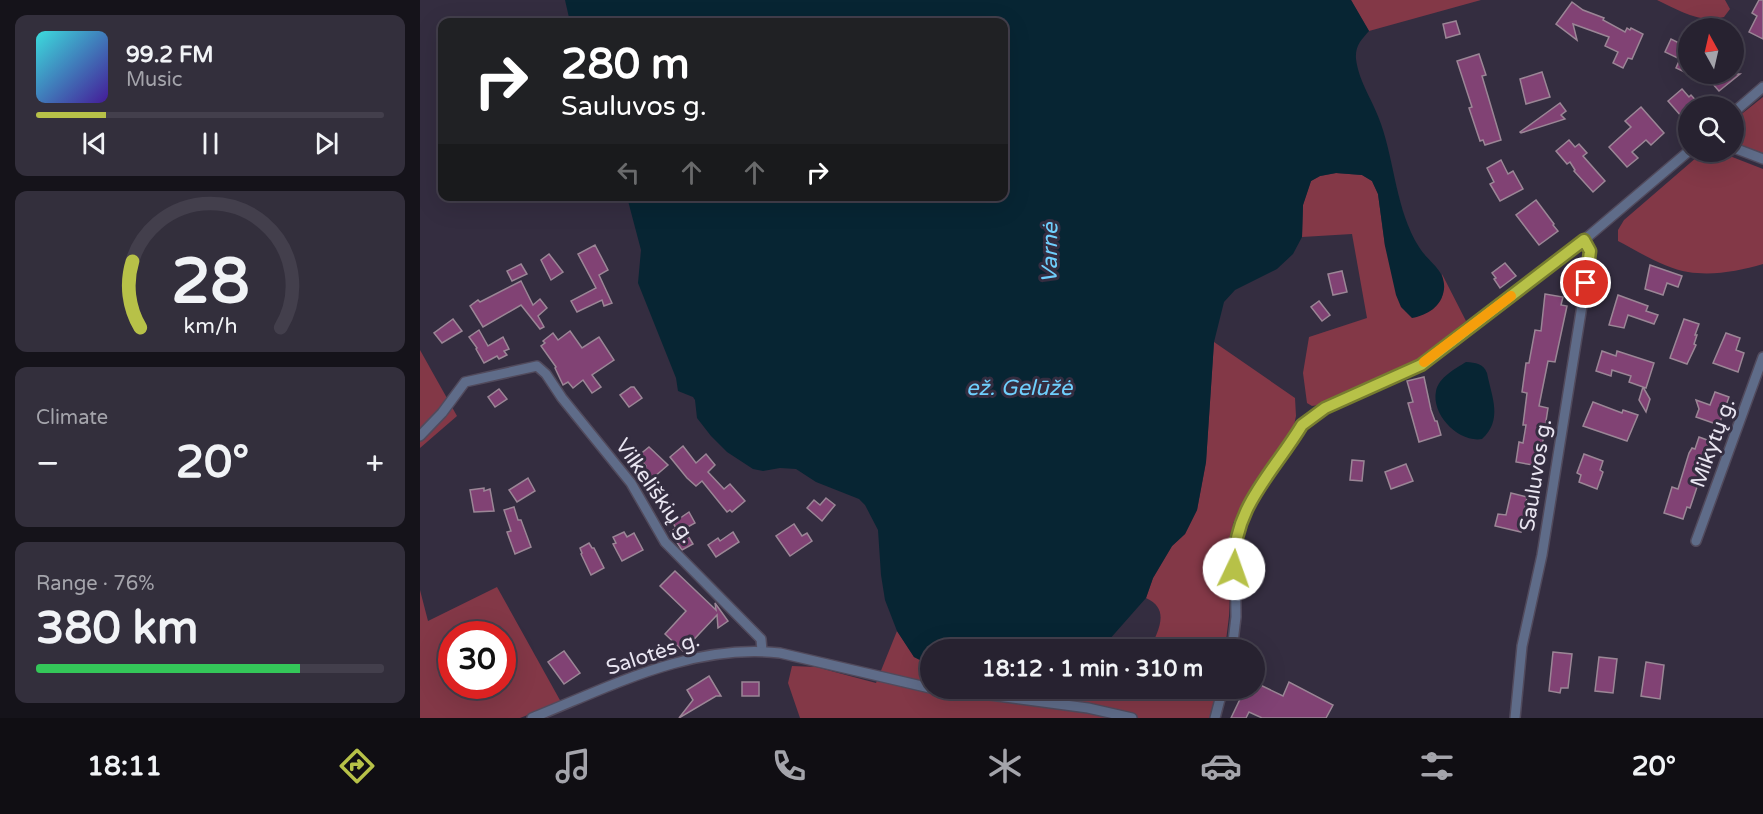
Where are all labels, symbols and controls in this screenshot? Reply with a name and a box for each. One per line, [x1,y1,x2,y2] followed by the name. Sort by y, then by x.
[1678,18,1744,84] north arrow
[1678,18,1744,162] map controls
[561,39,690,90] text: 280 m
[126,42,214,68] text: 99.2 FM
[462,42,540,120] icon: right
[126,68,182,92] text: Music
[561,90,707,123] text: Sauluvos g.
[1678,96,1744,162] button: search
[78,127,111,160] icon: previous
[194,127,227,160] icon: pause
[310,127,343,160] icon: next
[612,156,645,189] icon: left
[675,156,708,189] icon: ahead
[738,156,771,189] icon: ahead
[801,156,834,189] icon: right
[1036,221,1064,284] water label: Varnė
[171,245,249,320] text: 28
[1560,257,1611,308] pin
[1569,266,1602,299] icon: arrive
[183,314,237,340] text: km/h
[966,375,1074,401] water label: ež. Gelūžė
[1685,395,1741,491] street label: Mikytų g.
[36,406,108,430] text: Climate
[1515,417,1557,533] street label: Sauluvos g.
[610,434,700,548] street label: Vilkeliškių g.
[176,436,249,490] text: 20°
[36,444,60,483] text: −
[365,444,384,483] text: +
[1202,537,1266,601] position arrow
[36,572,155,596] text: Range · 76%
[36,602,198,656] text: 380 km
[438,621,516,699] speed limit sign: 30
[603,627,703,681] street label: Salotės g.
[982,656,1203,682] text: 18:12 · 1 min · 310 m
[336,745,378,787] icon: directions
[552,745,594,787] icon: music
[768,745,810,787] icon: phone
[984,745,1026,787] icon: climate
[1200,745,1242,787] icon: car
[1416,745,1458,787] icon: filters
[87,750,162,783] text: 18:11
[1632,750,1676,783] text: 20°

